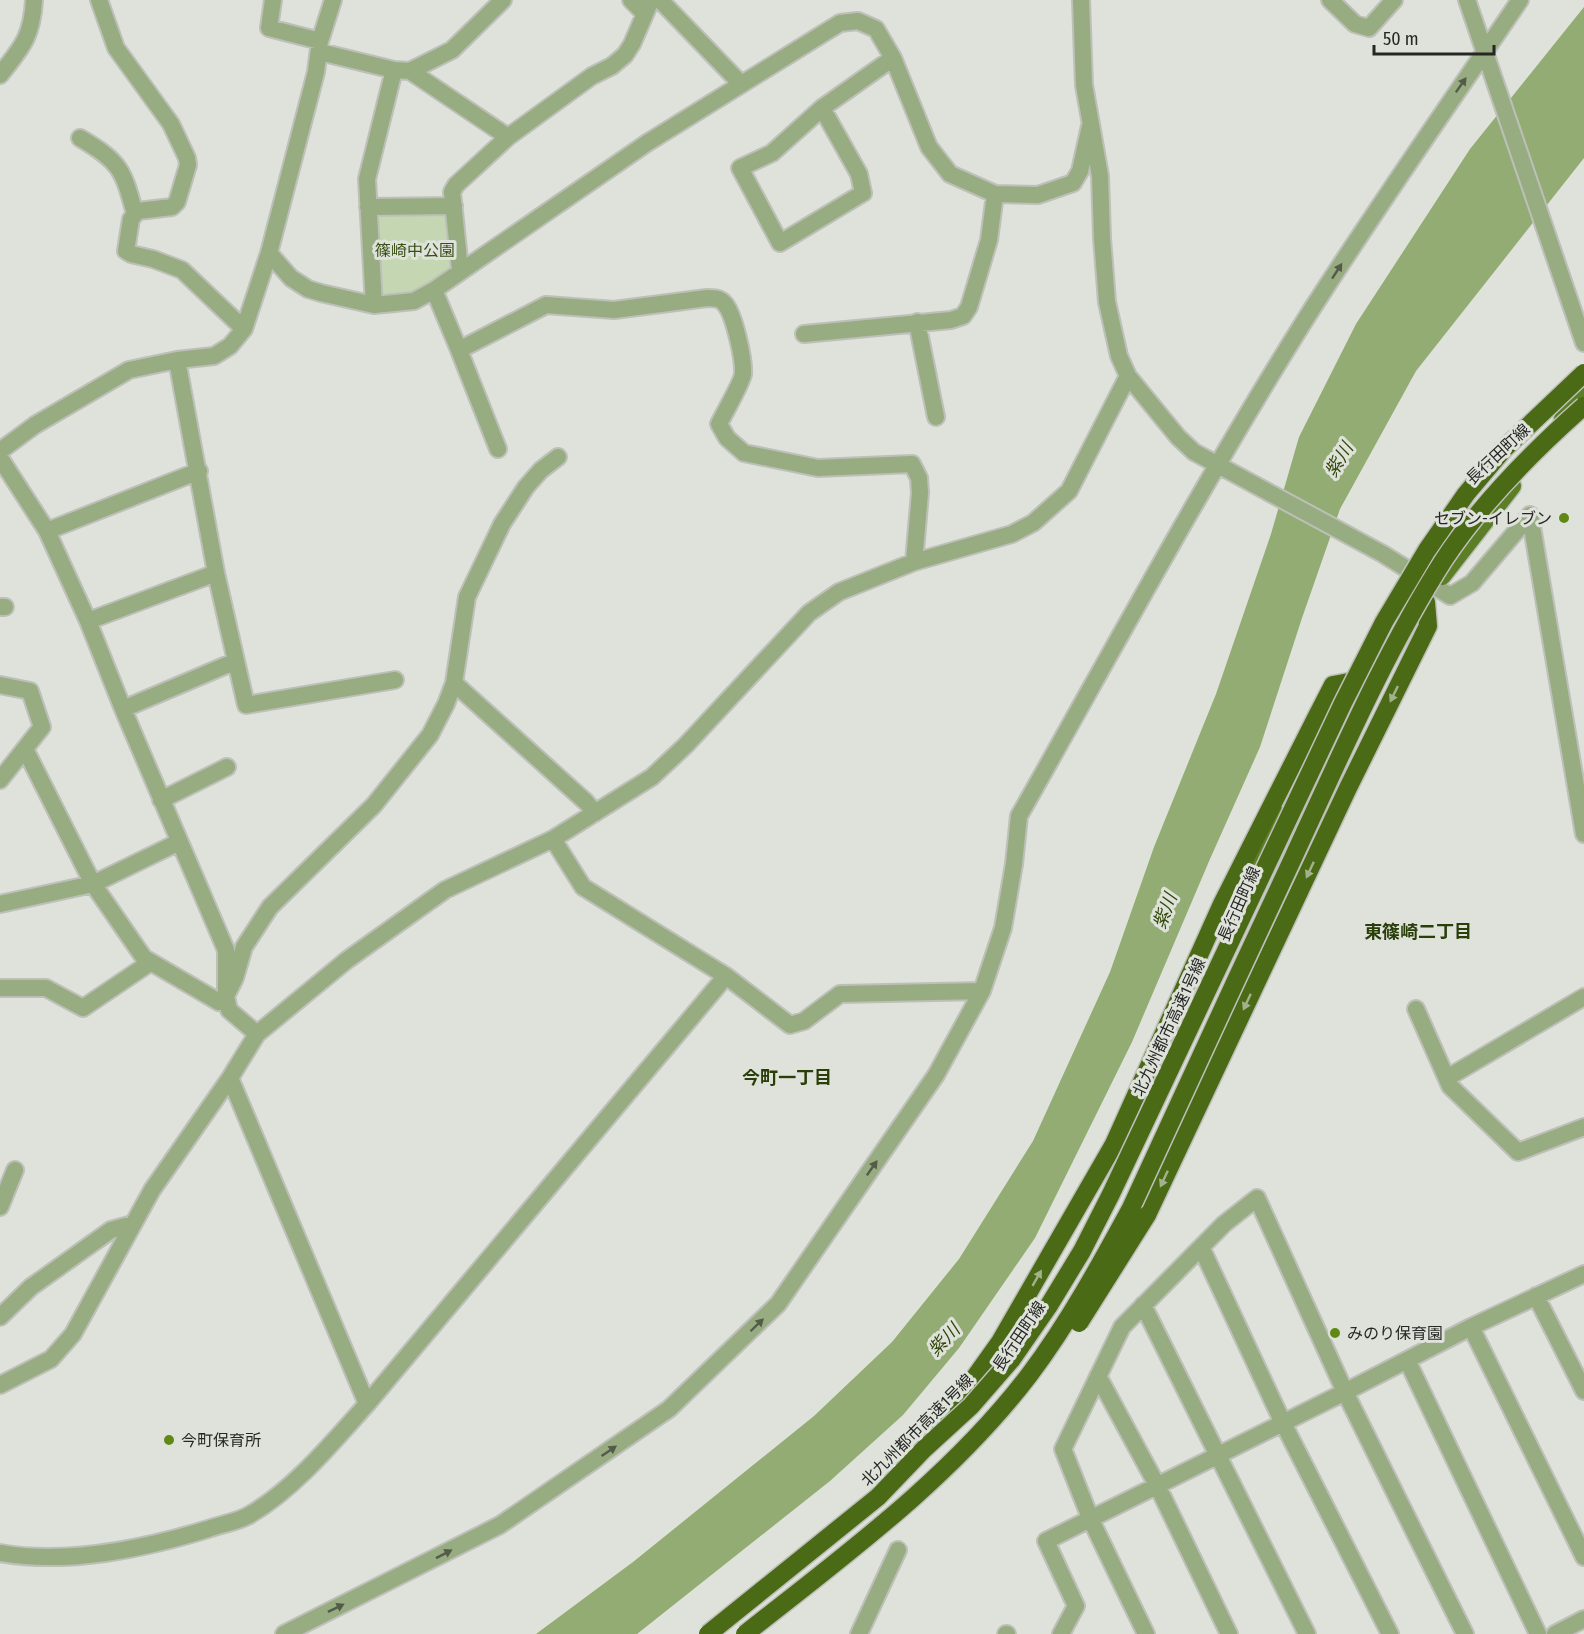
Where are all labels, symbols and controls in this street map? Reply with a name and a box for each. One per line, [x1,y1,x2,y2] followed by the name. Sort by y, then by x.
[1374,18,1494,56] scale bar
[1383,28,1419,50] text: 50 m
[1455,78,1467,94] one-way arrow
[375,241,455,260] park label: 篠崎中公園
[1332,263,1343,279] one-way arrow
[1462,420,1534,488] street label: 長行田町線
[1320,437,1359,481] water label: 紫川
[1434,509,1552,528] place label: セブン-イレブン
[1557,511,1571,525] marker: セブン-イレブン
[1389,685,1398,702] one-way arrow
[1305,861,1314,878] one-way arrow
[1214,864,1264,944] street label: 長行田町線
[1148,888,1182,932] water label: 紫川
[1364,921,1472,943] district label: 東篠崎二丁目
[1129,955,1209,1099] street label: 北九州都市高速1号線
[1243,994,1252,1011] one-way arrow
[742,1067,832,1089] district label: 今町一丁目
[866,1160,877,1176] one-way arrow
[1160,1170,1169,1187] one-way arrow
[1032,1269,1042,1286] one-way arrow
[989,1298,1049,1374] street label: 長行田町線
[749,1318,763,1332] one-way arrow
[924,1318,966,1361] water label: 紫川
[1347,1324,1443,1343] place label: みのり保育園
[1328,1326,1342,1340] marker: みのり保育園
[857,1370,977,1490] street label: 北九州都市高速1号線
[181,1431,261,1450] place label: 今町保育所
[162,1433,176,1447] marker: 今町保育所
[601,1446,617,1457] one-way arrow
[435,1549,452,1559] one-way arrow
[328,1603,345,1613] one-way arrow

